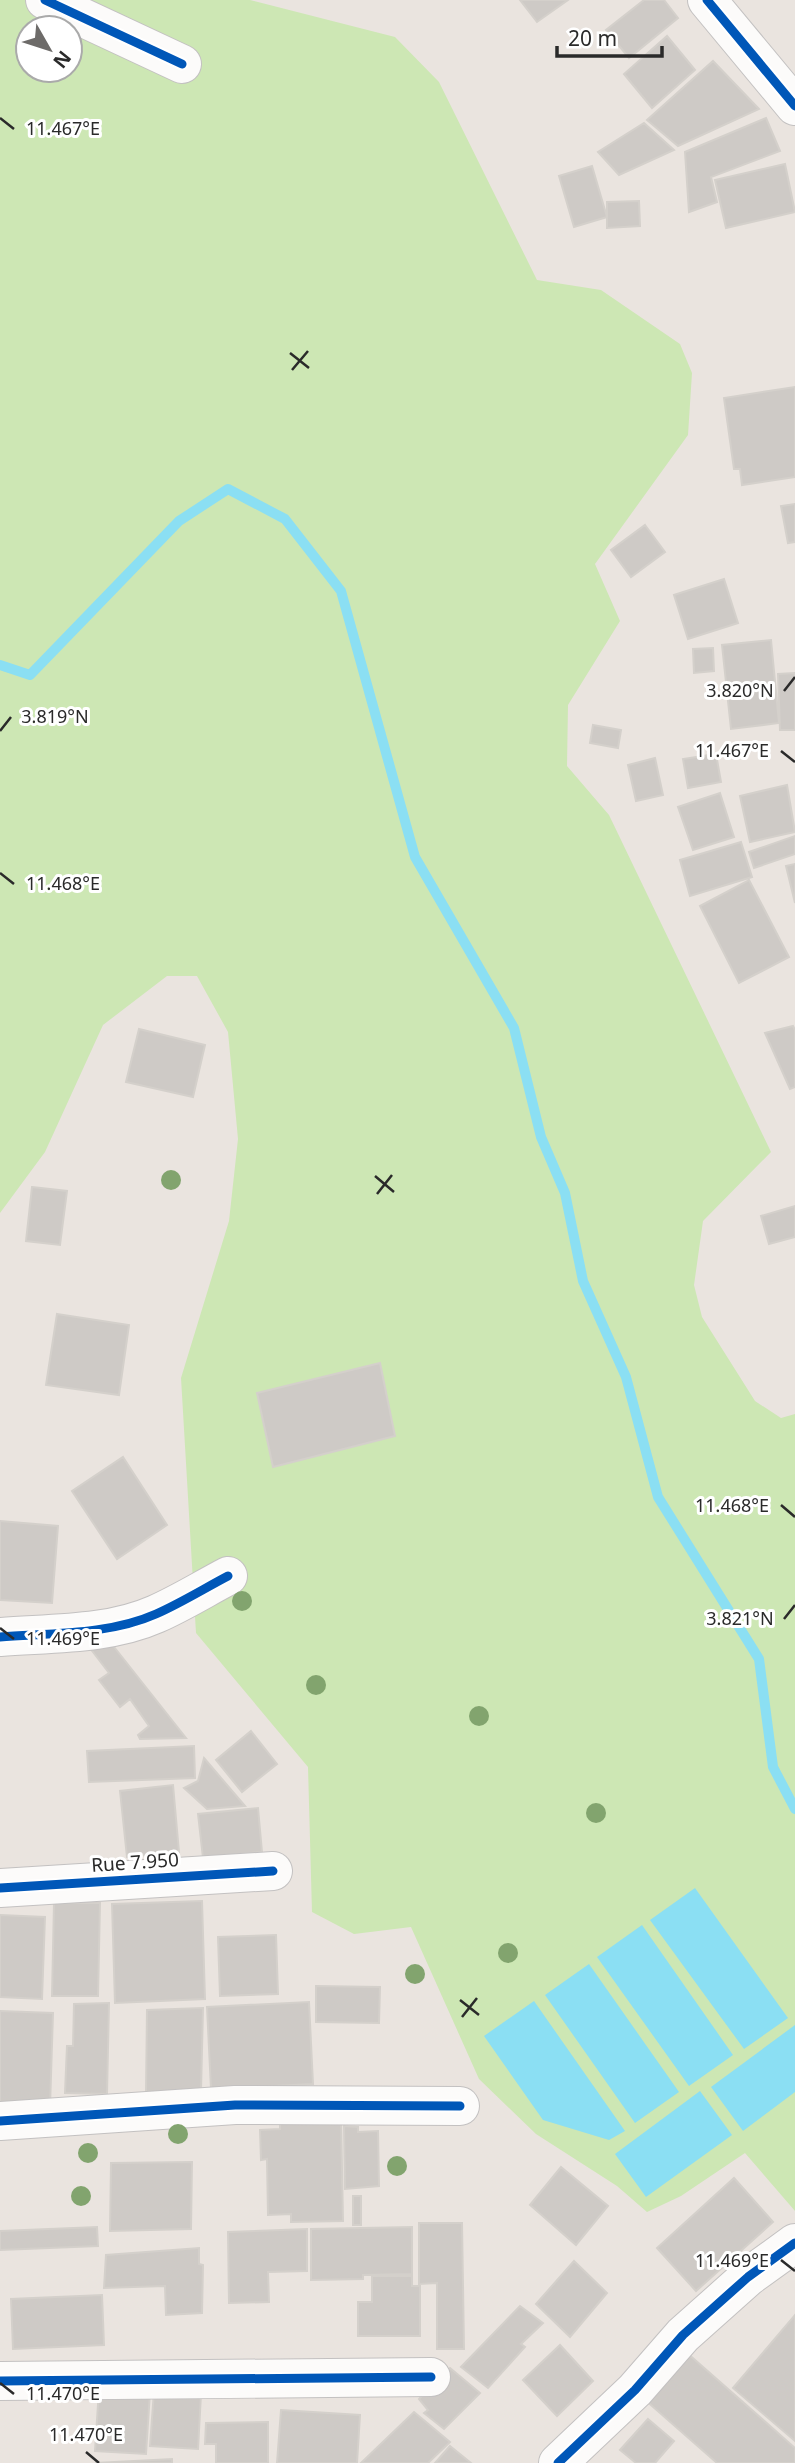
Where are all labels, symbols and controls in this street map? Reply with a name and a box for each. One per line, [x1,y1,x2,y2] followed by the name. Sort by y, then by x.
[14,14,84,84] north arrow
[557,14,662,58] scale bar
[568,24,617,52] text: 20 m
[47,46,77,74] text: N
[26,116,100,140] text: 11.467°E
[706,678,774,702] text: 3.820°N
[21,704,89,728] text: 3.819°N
[695,738,769,762] text: 11.467°E
[26,871,100,895] text: 11.468°E
[695,1493,769,1517] text: 11.468°E
[706,1606,774,1630] text: 3.821°N
[26,1626,100,1650] text: 11.469°E
[90,1846,180,1878] street label: Rue 7.950
[695,2248,769,2272] text: 11.469°E
[26,2381,100,2405] text: 11.470°E
[49,2422,123,2446] text: 11.470°E

